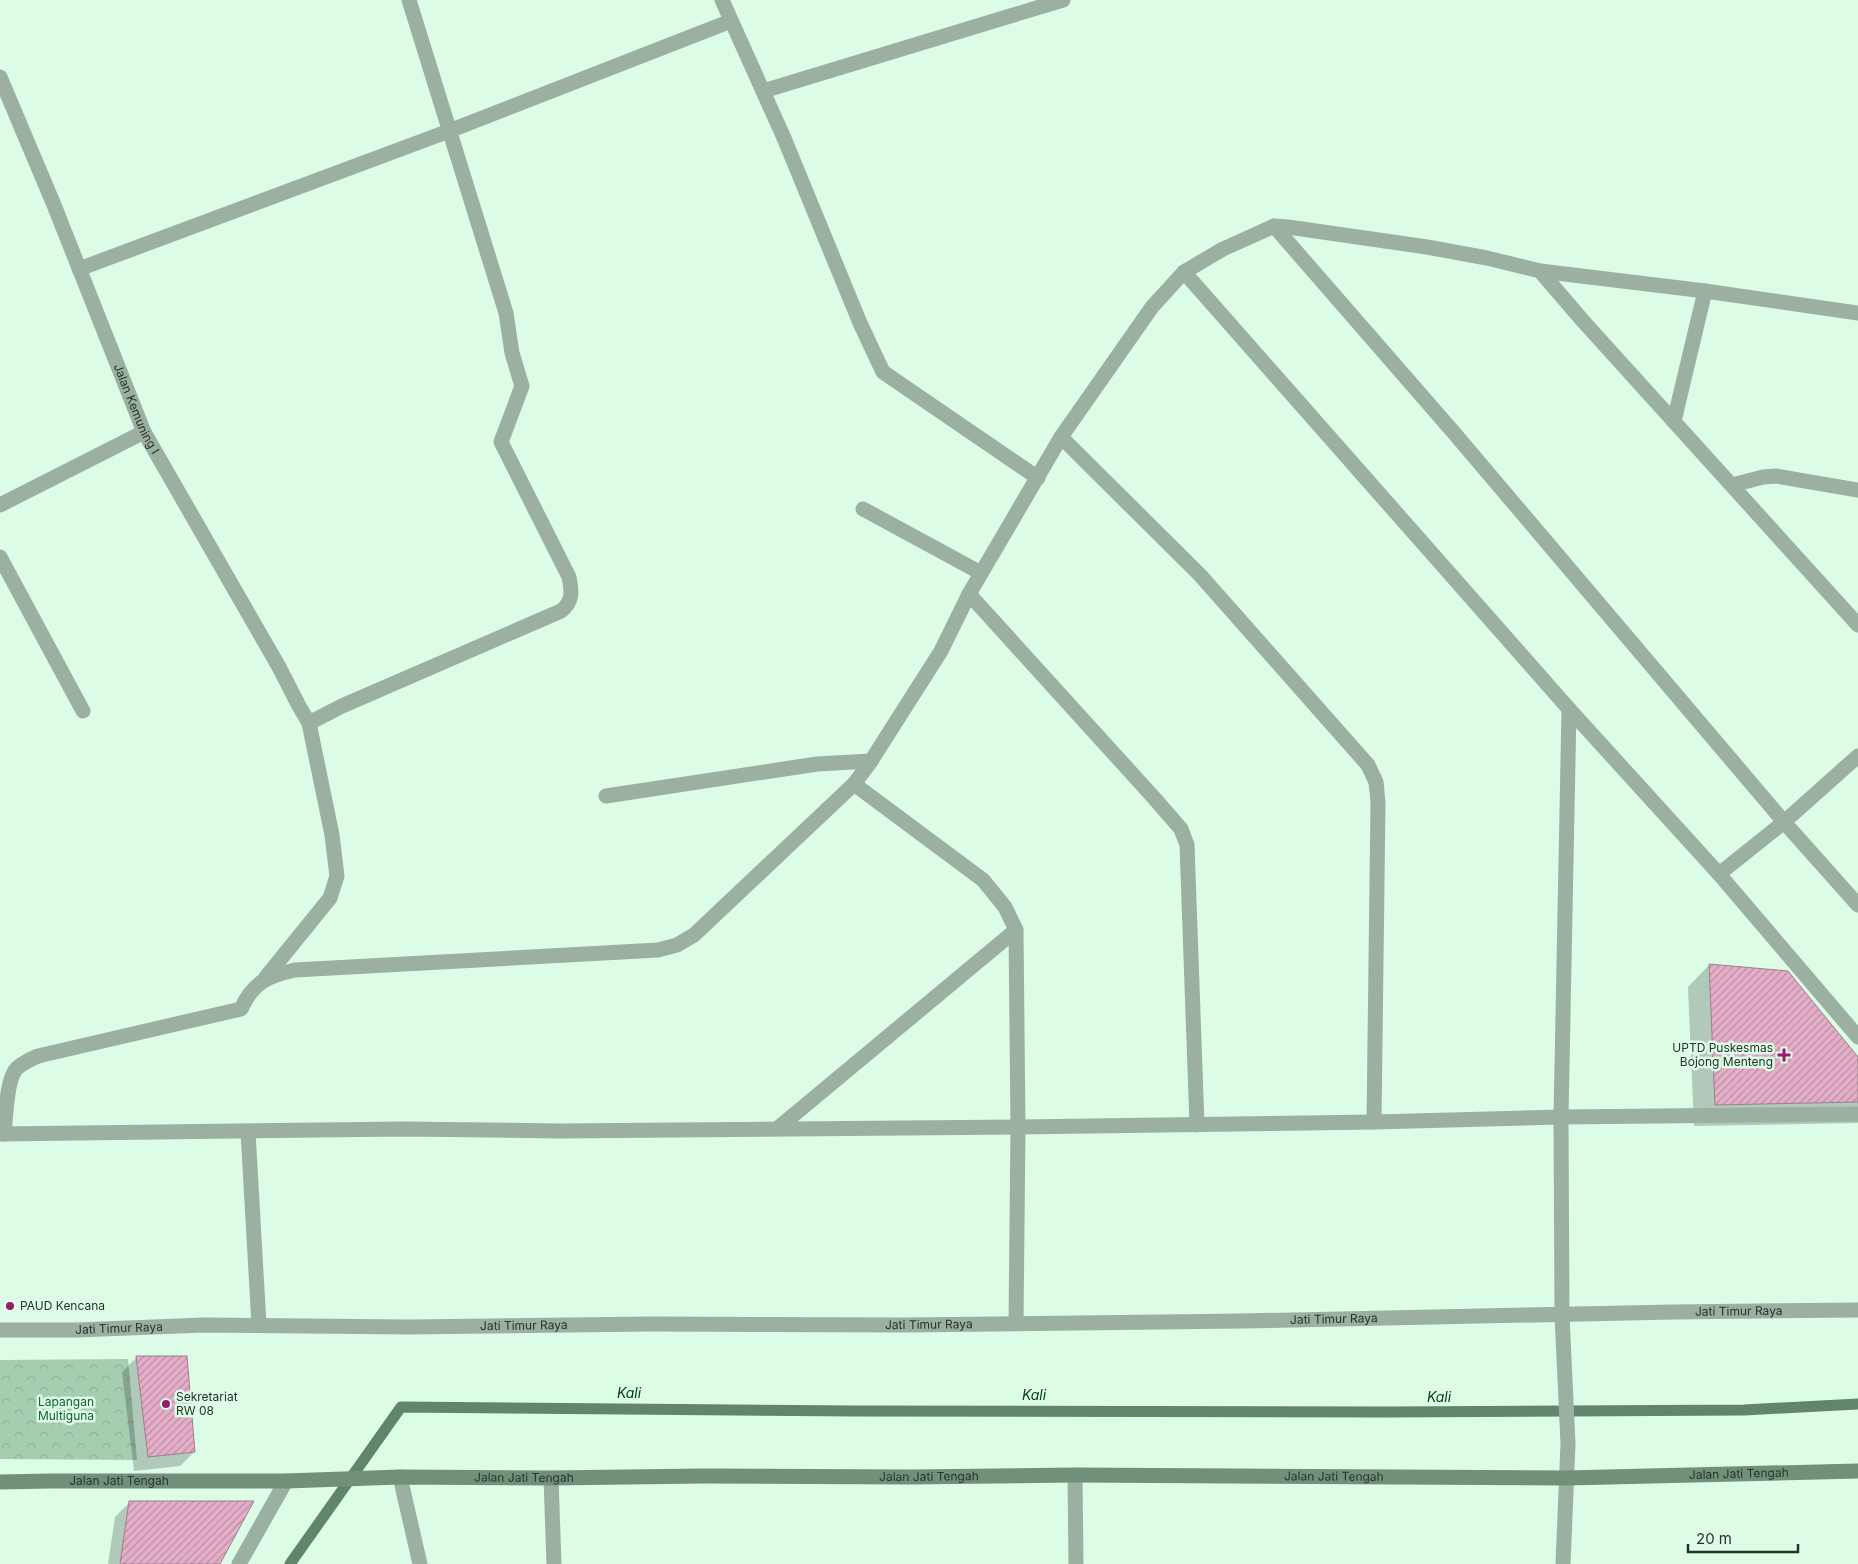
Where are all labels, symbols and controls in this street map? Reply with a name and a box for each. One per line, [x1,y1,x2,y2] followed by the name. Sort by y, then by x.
[111,362,163,457] street label: Jalan Kemuning I
[1672,1040,1773,1069] place label: UPTD Puskesmas Bojong Menteng
[1777,1048,1791,1062] marker: UPTD Puskesmas Bojong Menteng
[20,1298,105,1313] place label: PAUD Kencana
[4,1300,16,1312] marker: PAUD Kencana
[1695,1303,1783,1319] street label: Jati Timur Raya
[1290,1310,1378,1327] street label: Jati Timur Raya
[885,1316,973,1332] street label: Jati Timur Raya
[480,1317,568,1333] street label: Jati Timur Raya
[75,1319,163,1337] street label: Jati Timur Raya
[617,1384,642,1401] water label: Kali
[1022,1386,1047,1403] water label: Kali
[1427,1388,1452,1405] water label: Kali
[176,1389,238,1418] place label: Sekretariat RW 08
[38,1394,94,1423] park label: Lapangan Multiguna
[160,1398,172,1410] marker: Sekretariat RW 08
[1689,1465,1789,1482] street label: Jalan Jati Tengah
[879,1468,979,1484] street label: Jalan Jati Tengah
[1284,1468,1384,1484] street label: Jalan Jati Tengah
[474,1469,574,1485] street label: Jalan Jati Tengah
[69,1473,169,1488] street label: Jalan Jati Tengah
[1688,1522,1798,1554] scale bar
[1696,1529,1732,1548] text: 20 m

